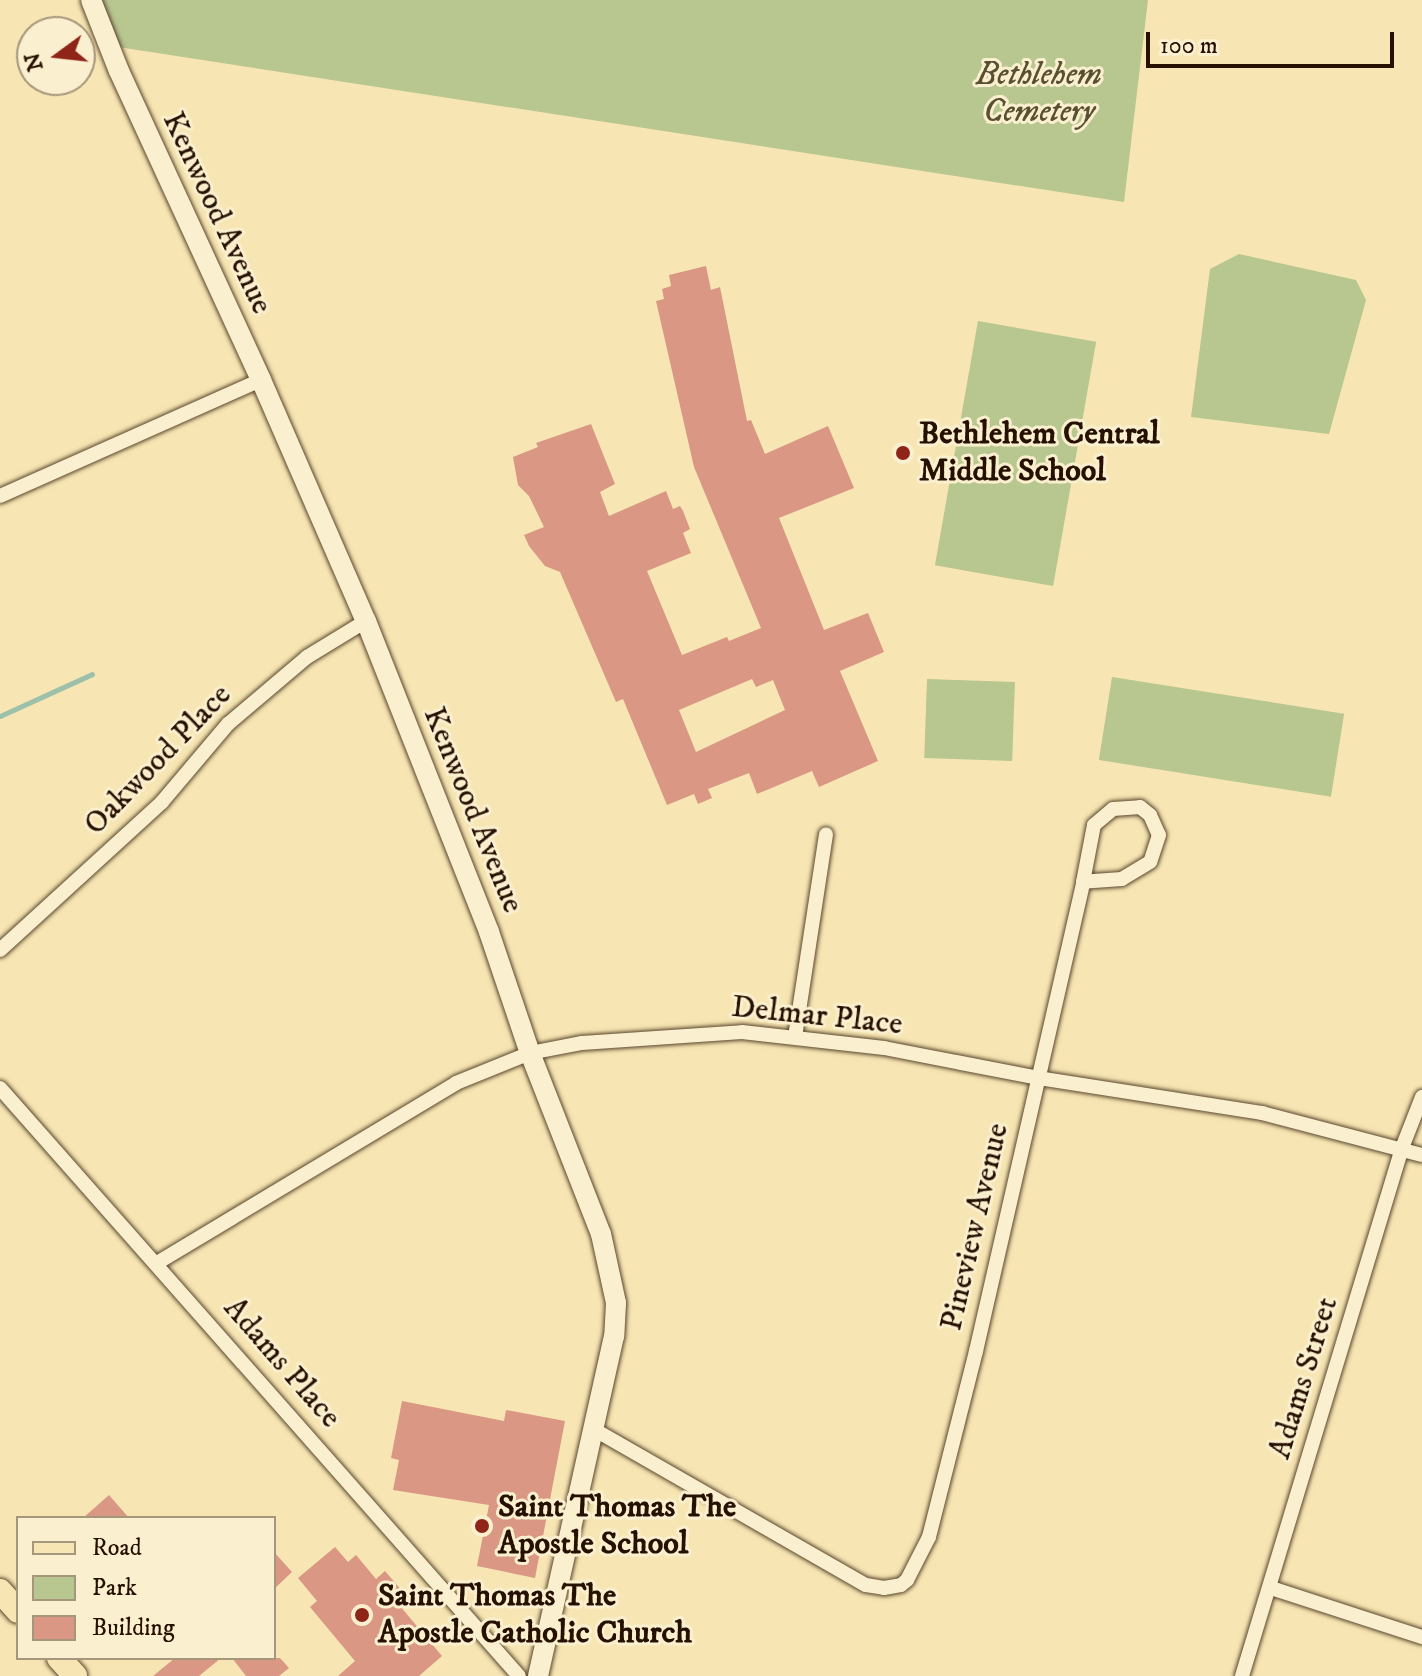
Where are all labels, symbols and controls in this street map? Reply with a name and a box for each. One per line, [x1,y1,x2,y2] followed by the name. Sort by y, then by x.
[16,16,96,96] north arrow
[1150,16,1398,66] scale bar
[1160,31,1218,61] text: 100 m
[19,50,50,74] text: N
[976,57,1102,132] park label: Bethlehem Cemetery
[153,106,281,320] street label: Kenwood Avenue
[919,416,1160,491] place label: Bethlehem Central Middle School
[894,444,912,462] marker: Bethlehem Central Middle School
[76,676,240,844] street label: Oakwood Place
[414,701,532,919] street label: Kenwood Avenue
[730,988,904,1044] street label: Delmar Place
[932,1119,1018,1335] street label: Pineview Avenue
[215,1290,349,1436] street label: Adams Place
[1261,1292,1347,1464] street label: Adams Street
[498,1489,736,1564] place label: Saint Thomas The Apostle School
[16,1516,276,1660] legend
[473,1517,491,1535] marker: Saint Thomas The Apostle School
[92,1533,142,1563] text: Road
[92,1573,137,1603] text: Park
[378,1578,692,1653] place label: Saint Thomas The Apostle Catholic Church
[353,1606,371,1624] marker: Saint Thomas The Apostle Catholic Church
[92,1613,175,1643] text: Building

